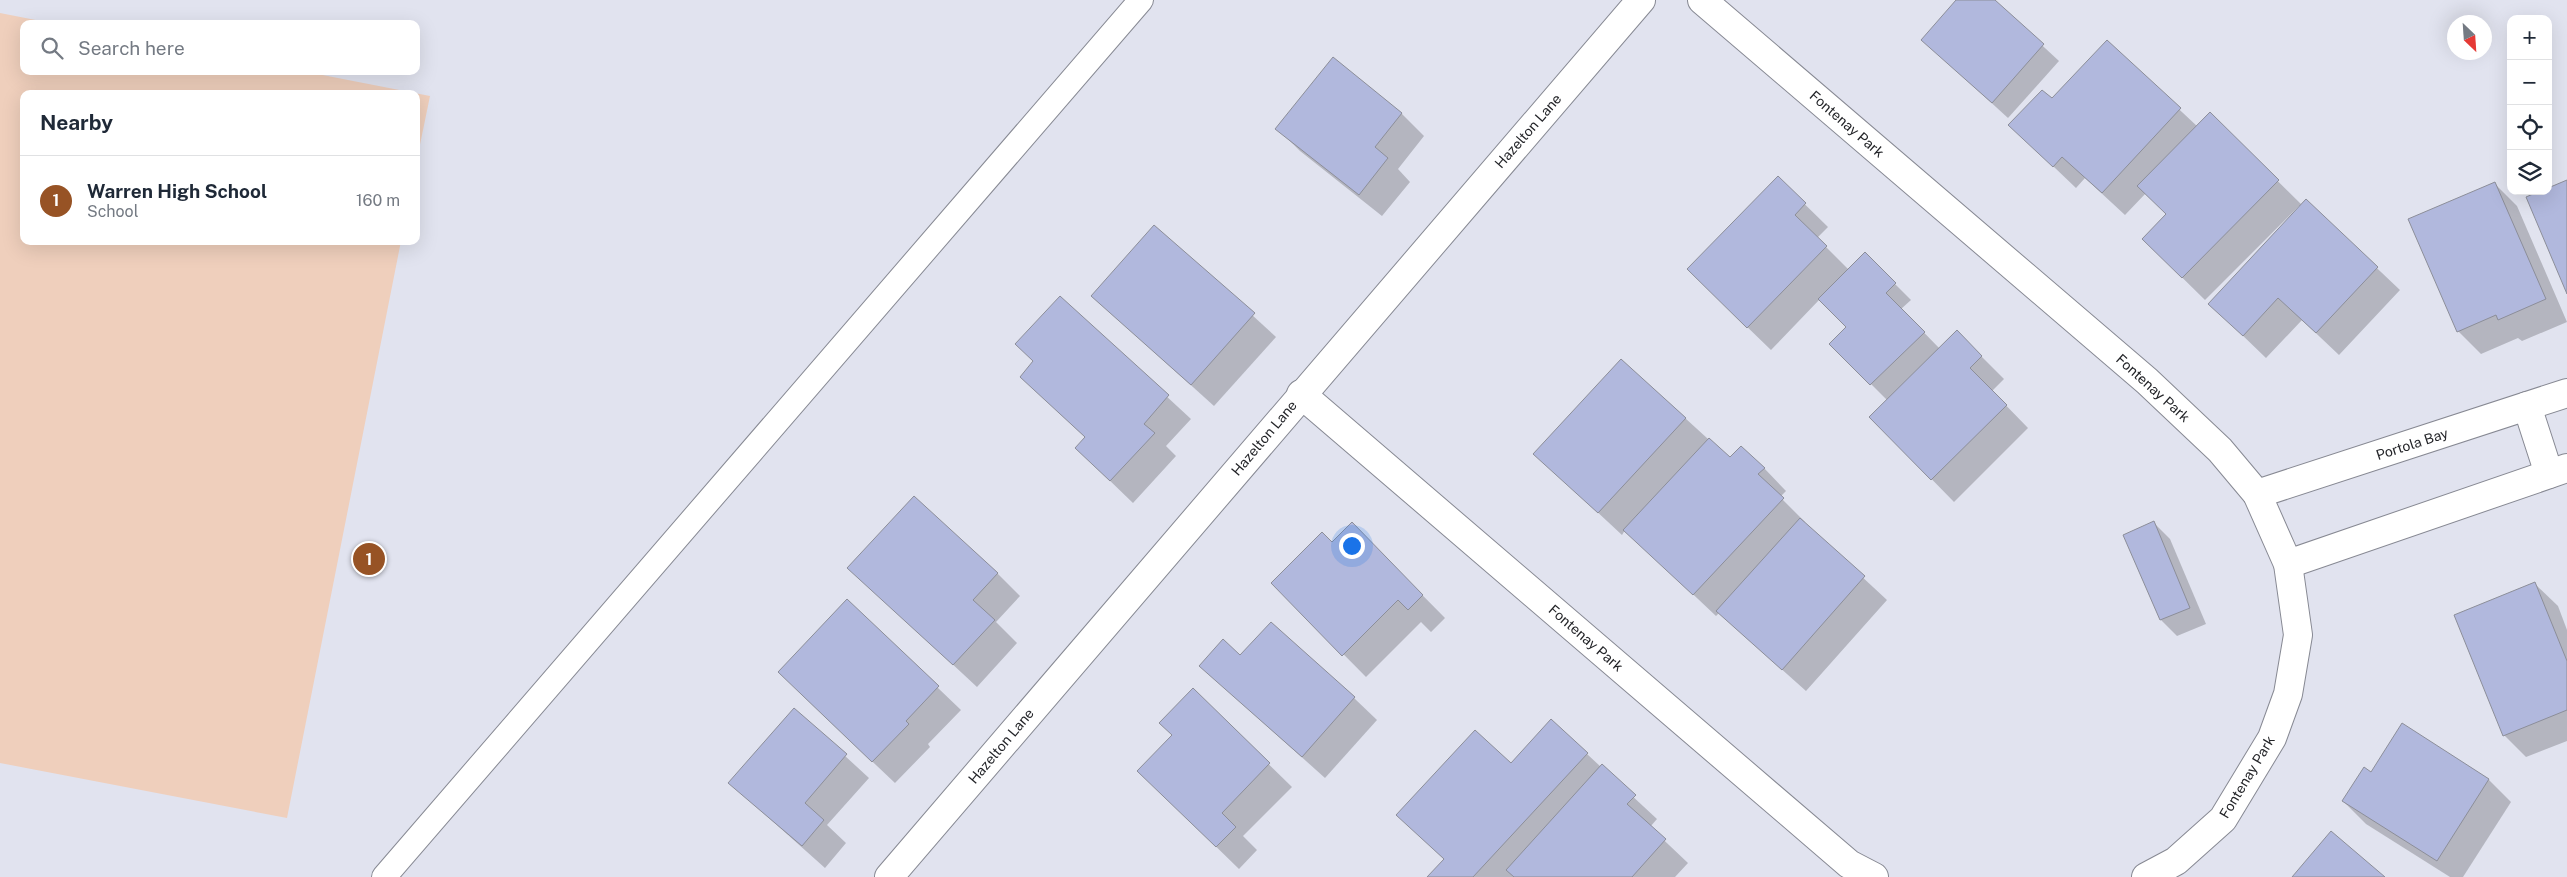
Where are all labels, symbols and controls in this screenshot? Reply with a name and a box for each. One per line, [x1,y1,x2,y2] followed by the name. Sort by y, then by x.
[2447,15,2492,60] north arrow
[2507,15,2552,195] map controls
[2507,15,2552,60] button: +
[20,20,420,75] search box
[38,34,66,62] icon: search
[78,37,185,59] text: Search here
[2507,60,2552,105] button: −
[1807,87,1888,161] street label: Fontenay Park
[1491,91,1565,171] street label: Hazelton Lane
[2507,105,2552,150] button: locate
[40,110,113,135] text: Nearby
[2507,150,2552,195] button: layers
[87,180,267,202] text: Warren High School
[53,191,59,210] text: 1
[356,191,400,210] text: 160 m
[87,202,138,221] text: School
[2113,351,2193,425] street label: Fontenay Park
[1228,397,1300,479] street label: Hazelton Lane
[2374,425,2451,463] street label: Portola Bay
[1339,533,1365,559] your location
[353,540,385,578] pin: 1
[1546,601,1627,675] street label: Fontenay Park
[965,705,1037,787] street label: Hazelton Lane
[2216,733,2278,821] street label: Fontenay Park

